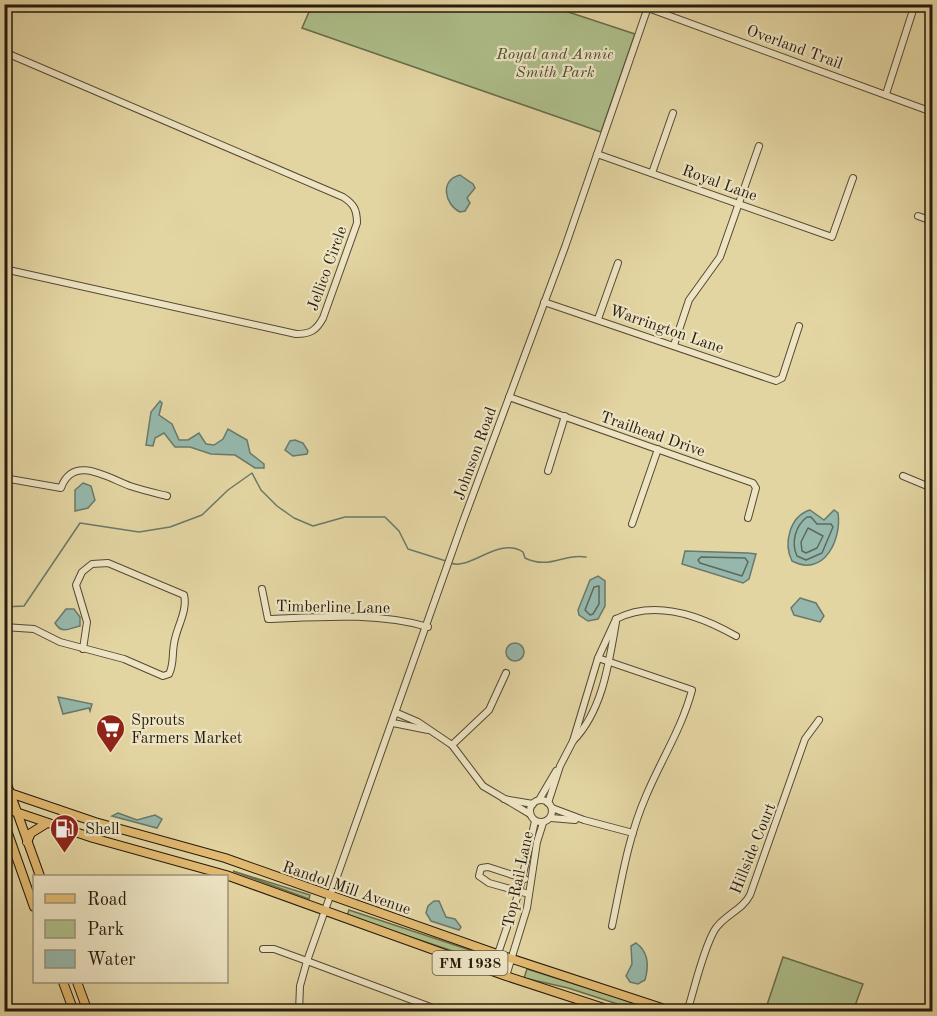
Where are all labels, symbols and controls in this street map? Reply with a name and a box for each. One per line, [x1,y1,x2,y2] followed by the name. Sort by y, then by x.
[744,23,845,73] street label: Overland Trail
[495,47,614,81] park label: Royal and Annie Smith Park
[680,163,759,205] street label: Royal Lane
[305,224,351,313] street label: Jellico Circle
[607,303,726,357] street label: Warrington Lane
[452,405,500,502] street label: Johnson Road
[598,409,707,460] street label: Trailhead Drive
[276,599,390,617] street label: Timberline Lane
[94,712,126,754] supermarket icon: Sprouts Farmers Market
[131,713,243,747] place label: Sprouts Farmers Market
[728,801,779,896] street label: Hillside Court
[48,812,80,854] fuel station icon: Shell
[85,822,120,838] place label: Shell
[501,830,537,929] street label: Top Rail Lane
[280,859,413,918] street label: Randol Mill Avenue
[33,875,228,983] legend
[87,891,127,909] text: Road
[87,921,124,939] text: Park
[87,951,136,969] text: Water
[432,951,508,975] road number: FM 1938

